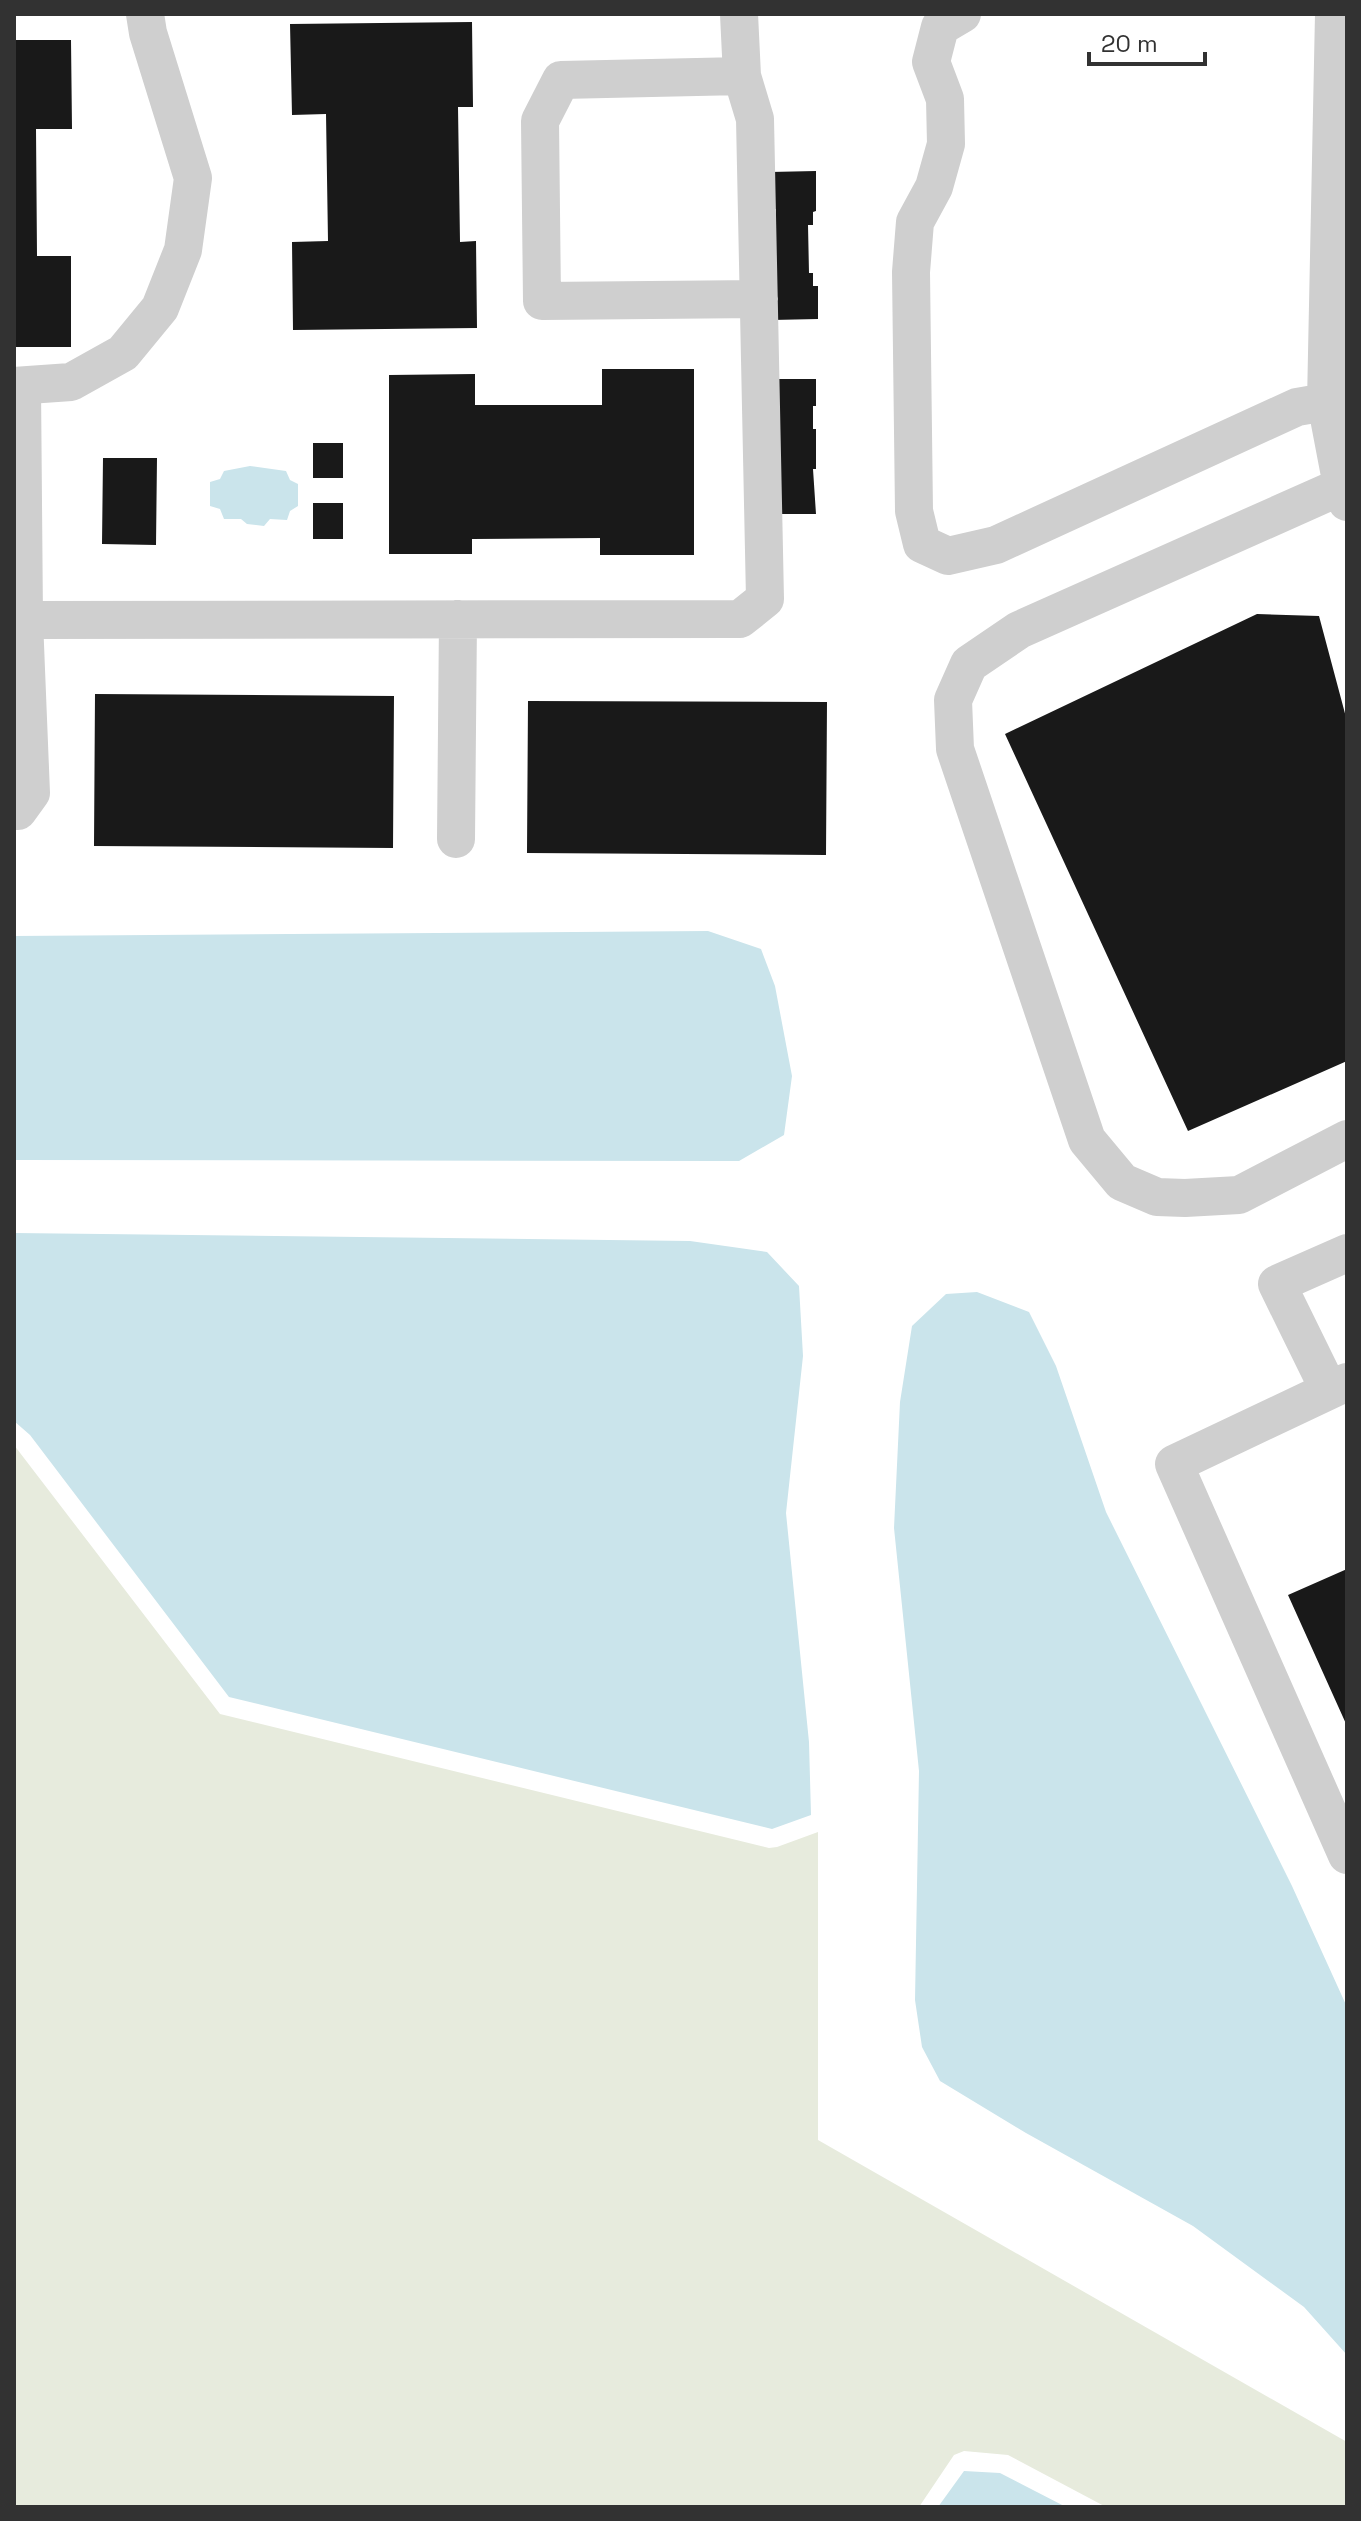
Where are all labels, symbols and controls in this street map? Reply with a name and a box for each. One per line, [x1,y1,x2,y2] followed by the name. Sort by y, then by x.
[1089,16,1205,66] scale bar
[1101,28,1158,59] text: 20 m

